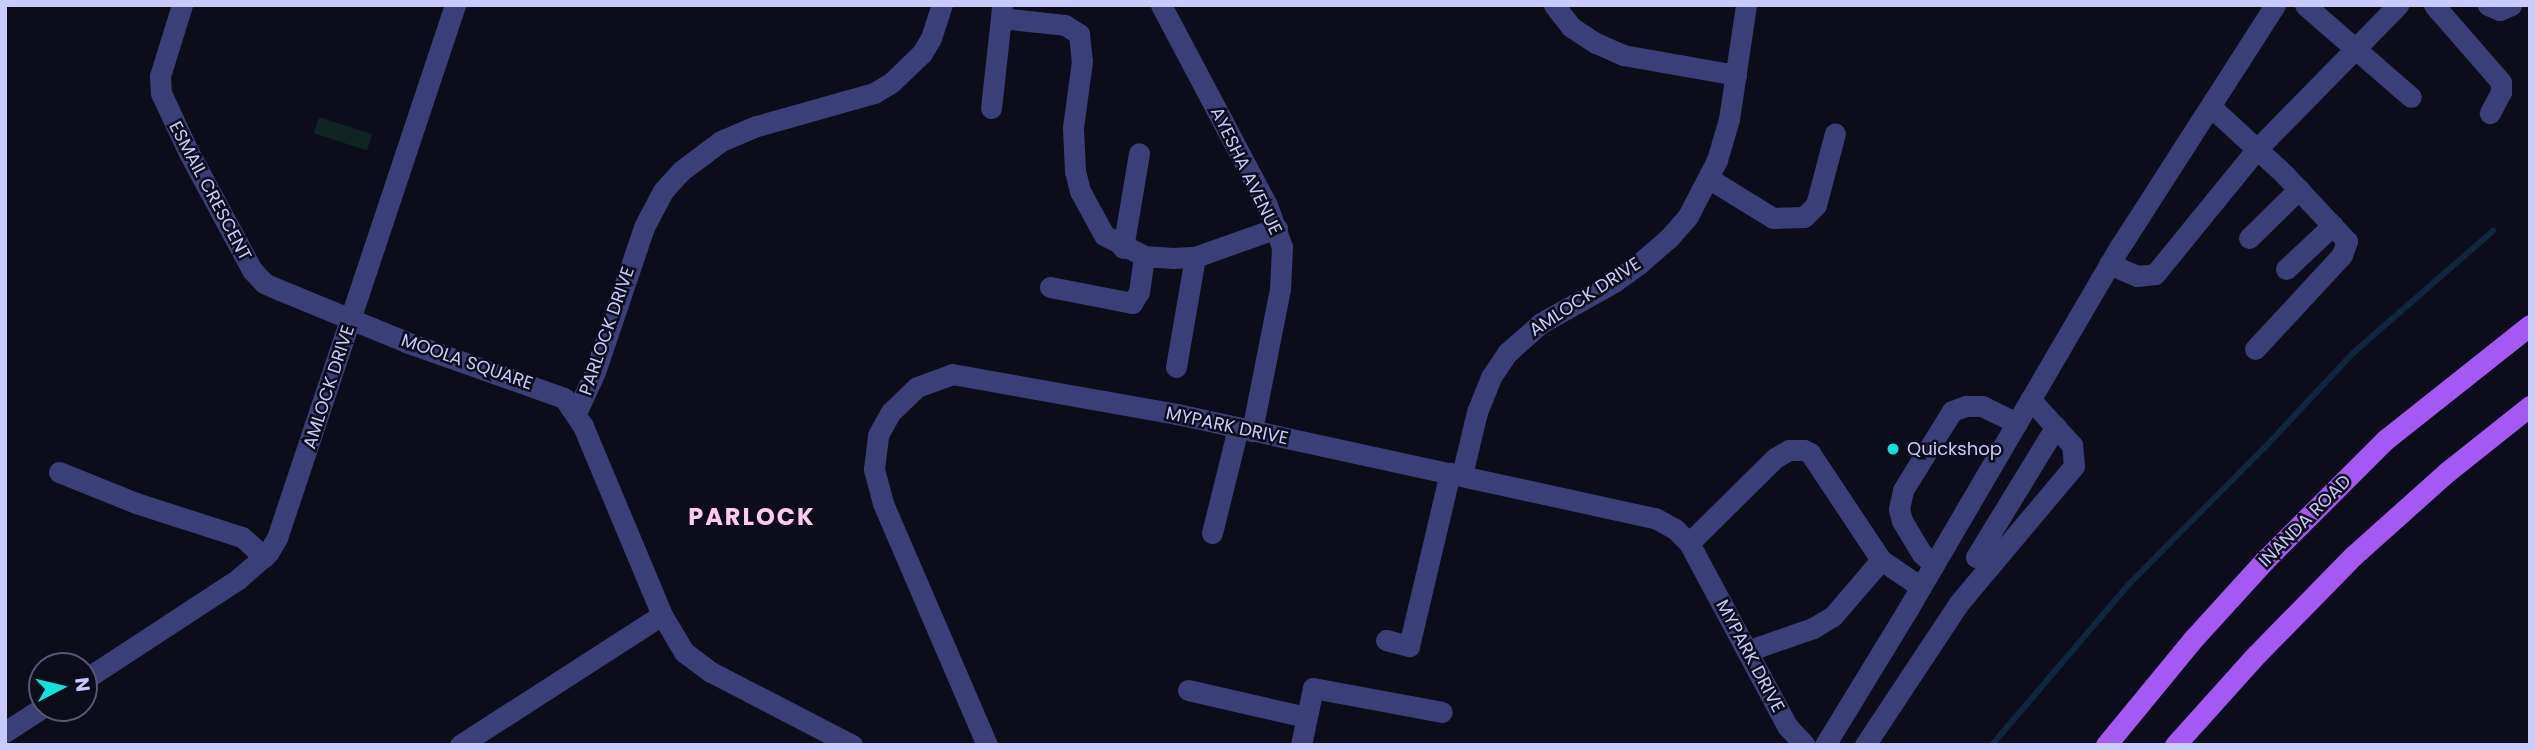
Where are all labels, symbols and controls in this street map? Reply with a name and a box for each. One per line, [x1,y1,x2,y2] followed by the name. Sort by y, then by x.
[1206,104,1286,238] street label: AYESHA AVENUE
[164,118,256,264] street label: ESMAIL CRESCENT
[1525,253,1645,341] street label: AMLOCK DRIVE
[575,264,639,398] street label: PARLOCK DRIVE
[299,323,359,451] street label: AMLOCK DRIVE
[398,329,536,395] street label: MOOLA SQUARE
[1164,402,1290,450] street label: MYPARK DRIVE
[1907,438,2002,460] place label: Quickshop
[1885,441,1901,457] marker: Quickshop
[2254,470,2356,572] street label: INANDA ROAD
[689,503,815,531] district label: PARLOCK
[1711,596,1789,716] street label: MYPARK DRIVE
[28,652,98,722] north arrow
[68,676,97,693] text: N

